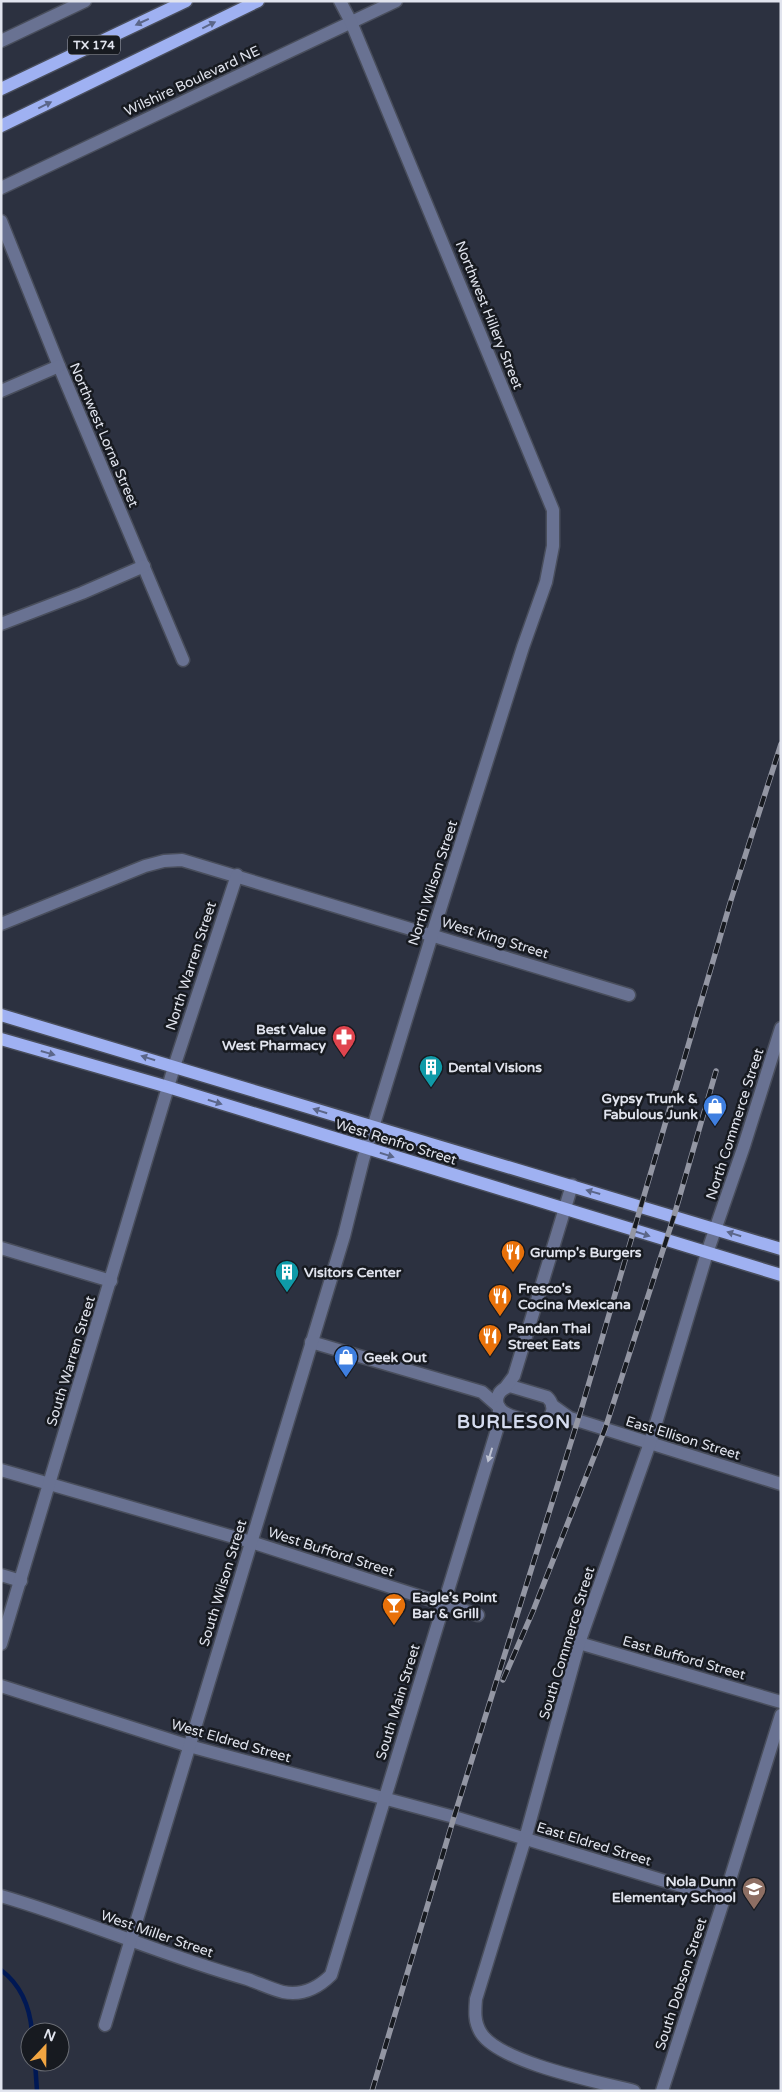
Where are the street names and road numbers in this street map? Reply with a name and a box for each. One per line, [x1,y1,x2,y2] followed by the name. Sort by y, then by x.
[68,36,120,54] road number: TX 174
[122,42,262,120] street label: Wilshire Boulevard NE
[451,238,527,392] street label: Northwest Hillery Street
[66,360,142,510] street label: Northwest Lorna Street
[405,818,461,948] street label: North Wilson Street
[162,899,220,1033] street label: North Warren Street
[439,914,551,963] street label: West King Street
[702,1046,768,1202] street label: North Commerce Street
[333,1115,459,1169] street label: West Renfro Street
[43,1293,99,1428] street label: South Warren Street
[624,1412,743,1464] street label: East Ellison Street
[196,1517,251,1648] street label: South Wilson Street
[266,1524,397,1581] street label: West Bufford Street
[536,1564,599,1721] street label: South Commerce Street
[621,1632,748,1684] street label: East Bufford Street
[372,1641,424,1762] street label: South Main Street
[169,1716,294,1766] street label: West Eldred Street
[535,1818,654,1870] street label: East Eldred Street
[98,1907,216,1961] street label: West Miller Street
[652,1915,711,2052] street label: South Dobson Street

